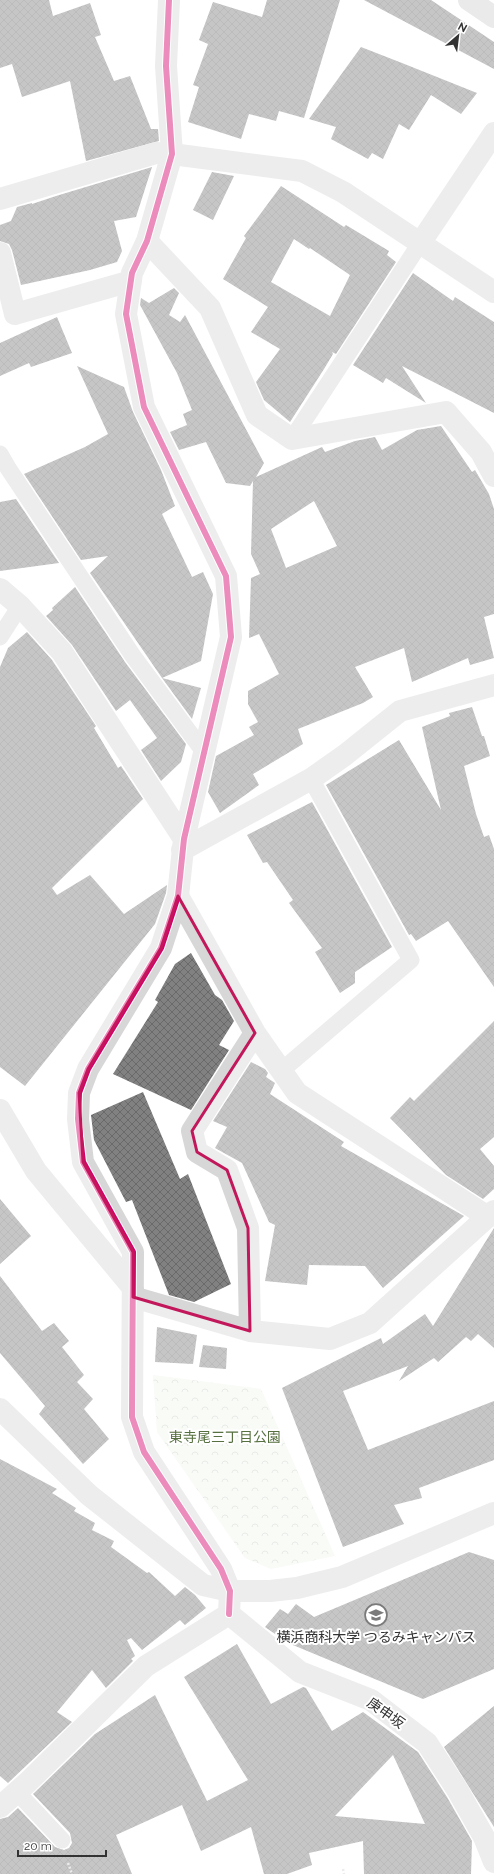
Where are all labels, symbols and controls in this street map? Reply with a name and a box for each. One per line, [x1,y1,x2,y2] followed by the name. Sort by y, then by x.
[438,16,478,56] north arrow
[456,20,469,35] text: N
[169,1429,281,1445] park label: 東寺尾三丁目公園
[363,1602,389,1628] school or university icon: 横浜商科大学 つるみキャンパス
[276,1629,476,1645] place label: 横浜商科大学 つるみキャンパス
[364,1694,408,1732] street label: 庚申坂
[18,1832,106,1858] scale bar
[24,1839,52,1853] text: 20 m

